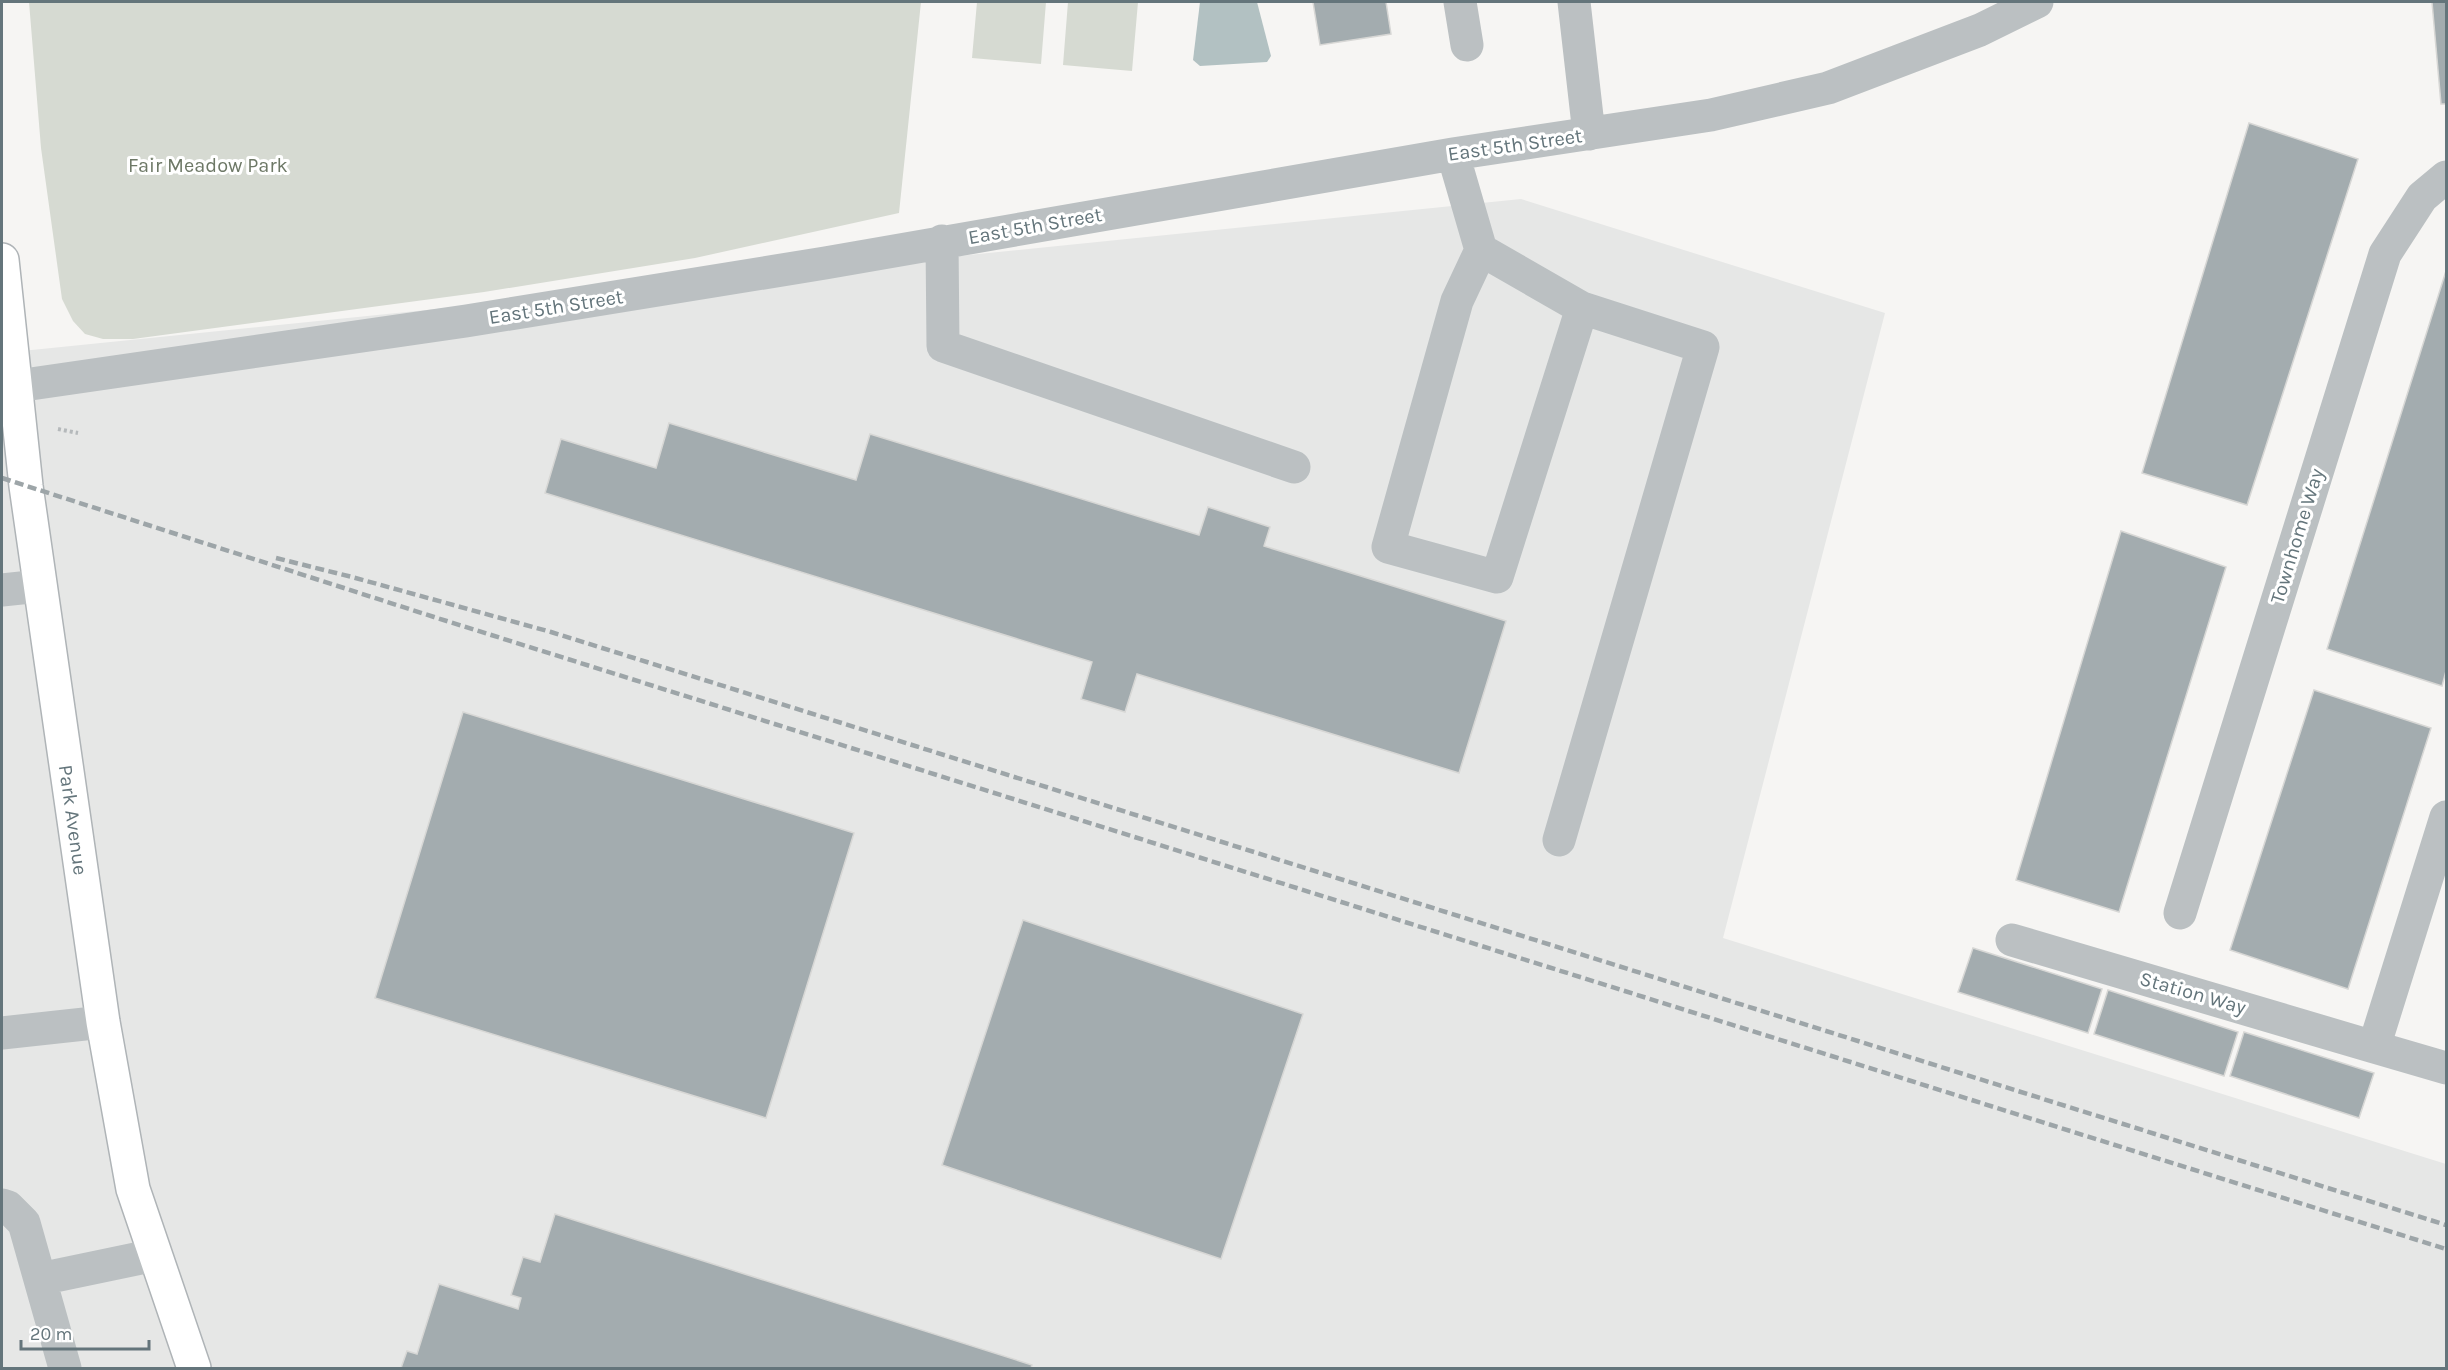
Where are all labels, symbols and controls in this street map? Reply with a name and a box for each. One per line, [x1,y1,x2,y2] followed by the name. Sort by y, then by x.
[1446,124,1584,166] street label: East 5th Street
[128,154,288,177] park label: Fair Meadow Park
[966,203,1104,249] street label: East 5th Street
[487,285,625,329] street label: East 5th Street
[2266,466,2328,606] street label: Townhome Way
[54,763,92,877] street label: Park Avenue
[2137,967,2249,1019] street label: Station Way
[21,1313,148,1351] scale bar
[30,1323,72,1345] text: 20 m

